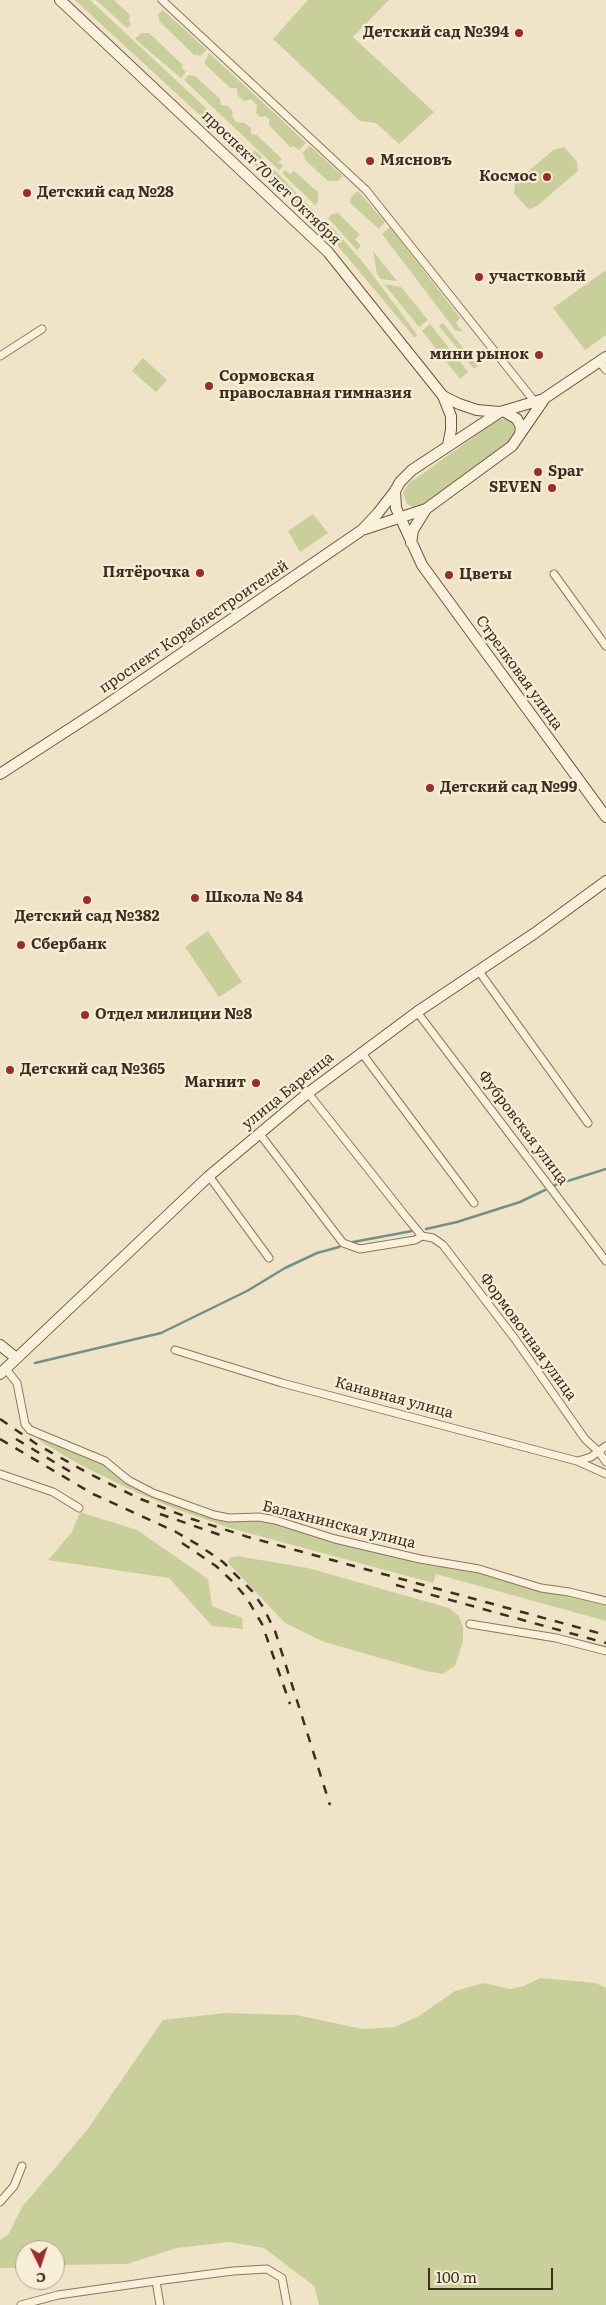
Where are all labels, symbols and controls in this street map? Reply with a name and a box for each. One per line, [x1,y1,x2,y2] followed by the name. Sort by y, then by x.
[363,24,509,42] place label: Детский сад №394
[513,27,525,39] marker: Детский сад №394
[198,107,344,249] street label: проспект 70 лет Октября
[380,152,452,170] place label: Мясновъ
[364,155,376,167] marker: Мясновъ
[479,168,537,186] place label: Космос
[541,171,553,183] marker: Космос
[37,184,174,202] place label: Детский сад №28
[21,187,33,199] marker: Детский сад №28
[489,268,586,286] place label: участковый
[473,271,485,283] marker: участковый
[430,346,529,364] place label: мини рынок
[533,349,545,361] marker: мини рынок
[219,368,412,403] place label: Сормовская православная гимназия
[203,380,215,392] marker: Сормовская православная гимназия
[548,463,584,481] place label: Spar
[532,466,544,478] marker: Spar
[489,479,542,497] place label: SEVEN
[546,482,558,494] marker: SEVEN
[96,557,292,697] street label: проспект Кораблестроителей
[102,564,190,582] place label: Пятёрочка
[459,566,512,584] place label: Цветы
[194,567,206,579] marker: Пятёрочка
[443,569,455,581] marker: Цветы
[471,612,567,734] street label: Стрелковая улица
[440,779,577,797] place label: Детский сад №99
[424,782,436,794] marker: Детский сад №99
[205,889,303,907] place label: Школа № 84
[189,892,201,904] marker: Школа № 84
[81,894,93,906] marker: Детский сад №382
[14,908,160,926] place label: Детский сад №382
[31,936,107,954] place label: Сбербанк
[15,939,27,951] marker: Сбербанк
[95,1006,252,1024] place label: Отдел милиции №8
[79,1009,91,1021] marker: Отдел милиции №8
[239,1049,337,1133] street label: улица Баренца
[20,1061,165,1079] place label: Детский сад №365
[4,1064,16,1076] marker: Детский сад №365
[474,1067,572,1189] street label: Фубровская улица
[184,1074,246,1092] place label: Магнит
[250,1077,262,1089] marker: Магнит
[476,1270,580,1404] street label: Формовочная улица
[333,1374,455,1422] street label: Канавная улица
[260,1497,418,1553] street label: Балахнинская улица
[15,2240,65,2290] north arrow
[431,2258,556,2290] scale bar
[436,2265,477,2288] text: 100 m
[35,2269,47,2289] text: С

